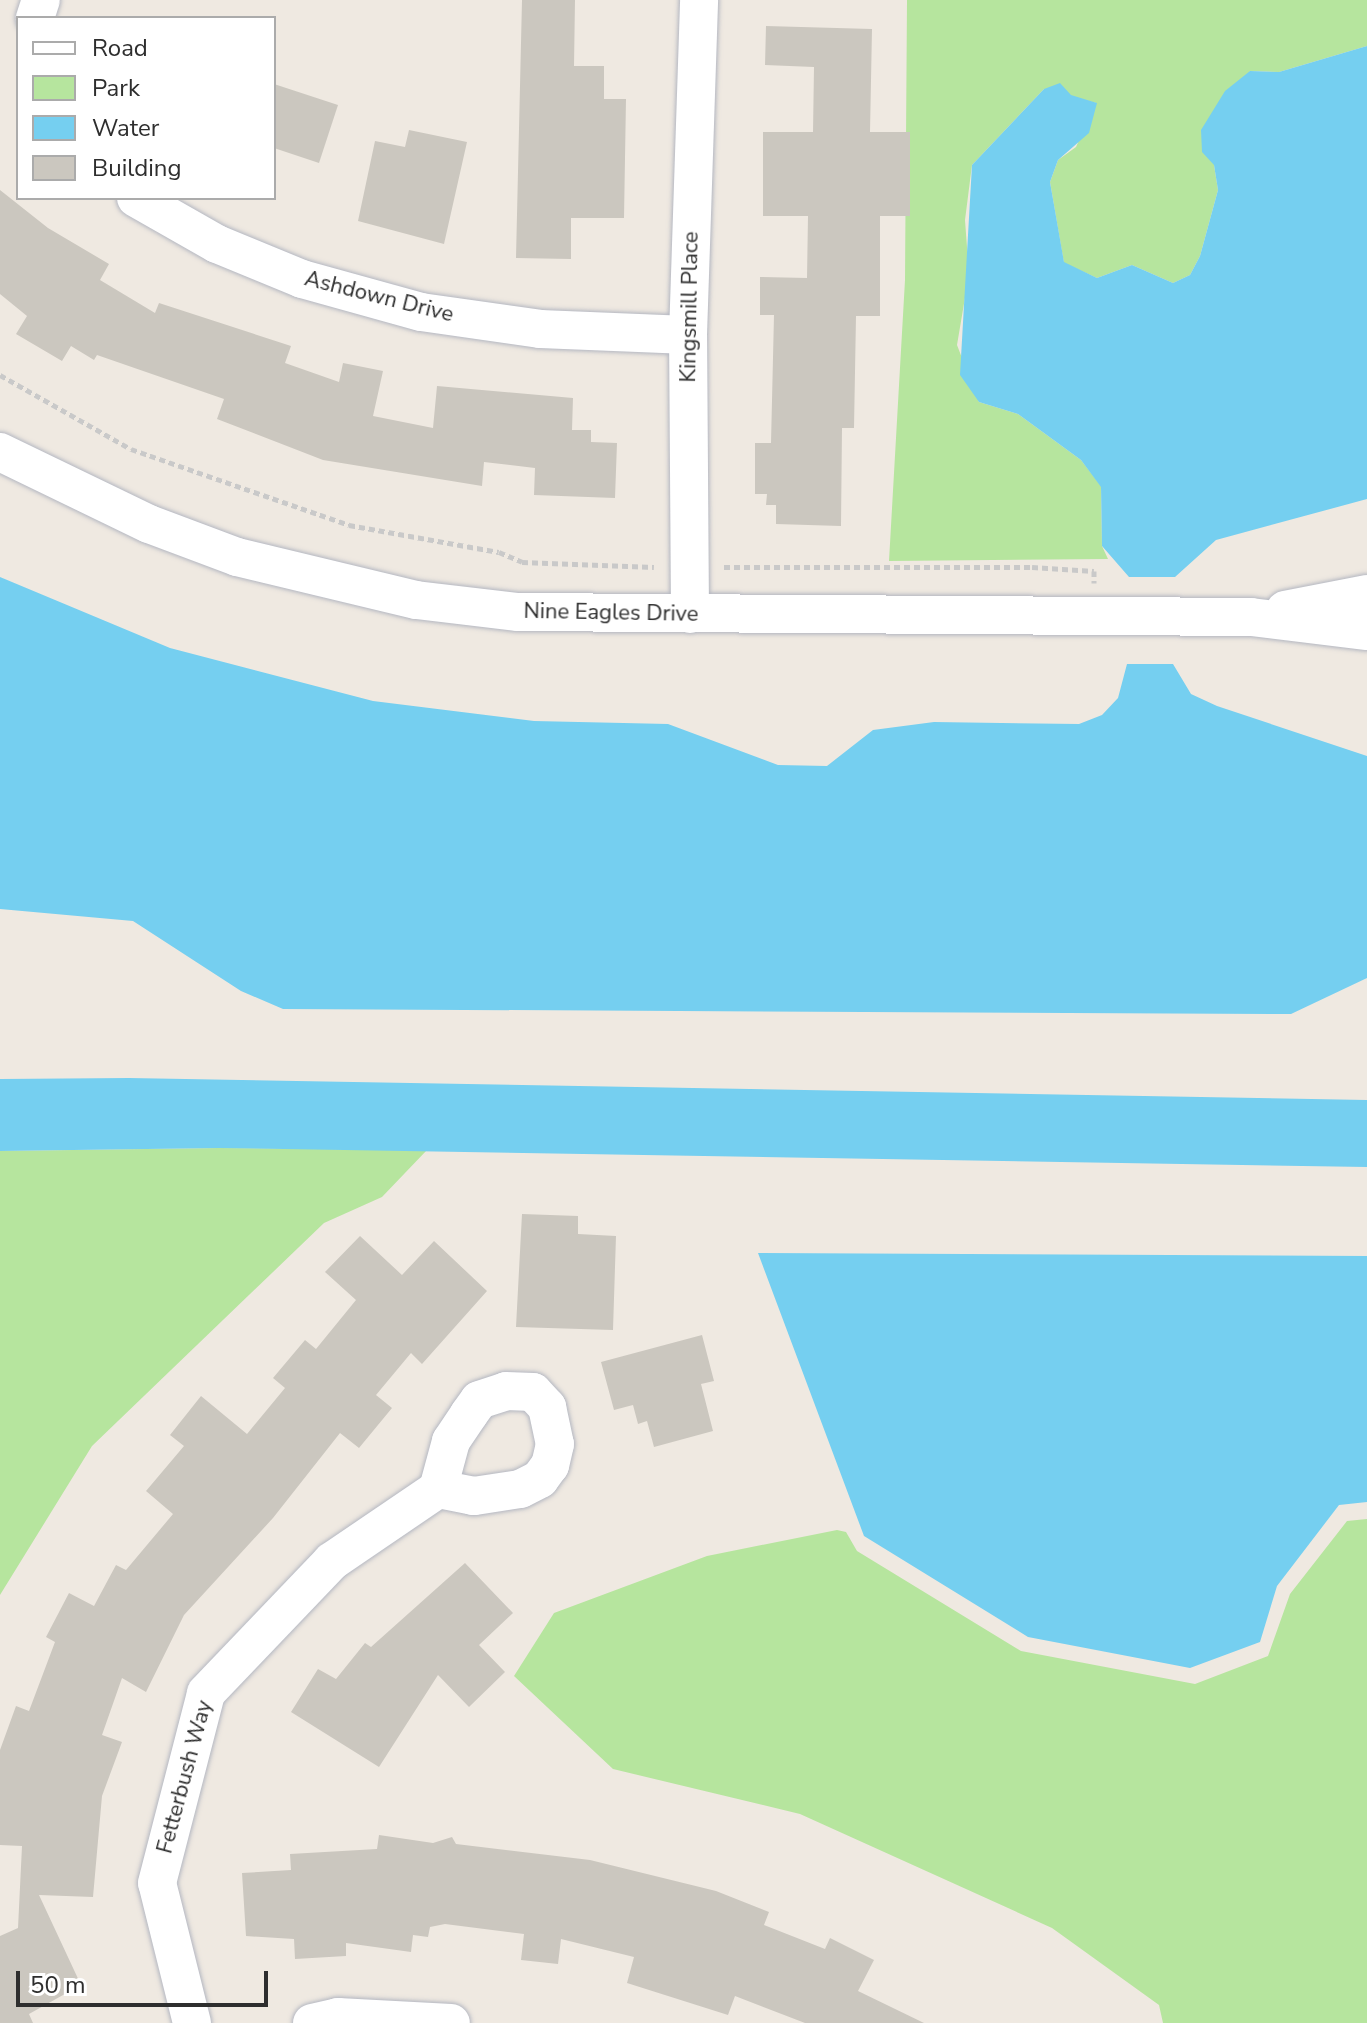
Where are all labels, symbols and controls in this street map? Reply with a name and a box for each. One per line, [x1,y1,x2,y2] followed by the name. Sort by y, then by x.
[16,16,276,200] legend
[92,32,148,64] text: Road
[92,72,140,104] text: Park
[92,112,159,144] text: Water
[92,152,182,184] text: Building
[675,231,705,383] street label: Kingsmill Place
[302,266,456,328] street label: Ashdown Drive
[523,598,699,628] street label: Nine Eagles Drive
[152,1697,218,1857] street label: Fetterbush Way
[20,1955,272,2005] scale bar
[30,1969,86,2001] text: 50 m

